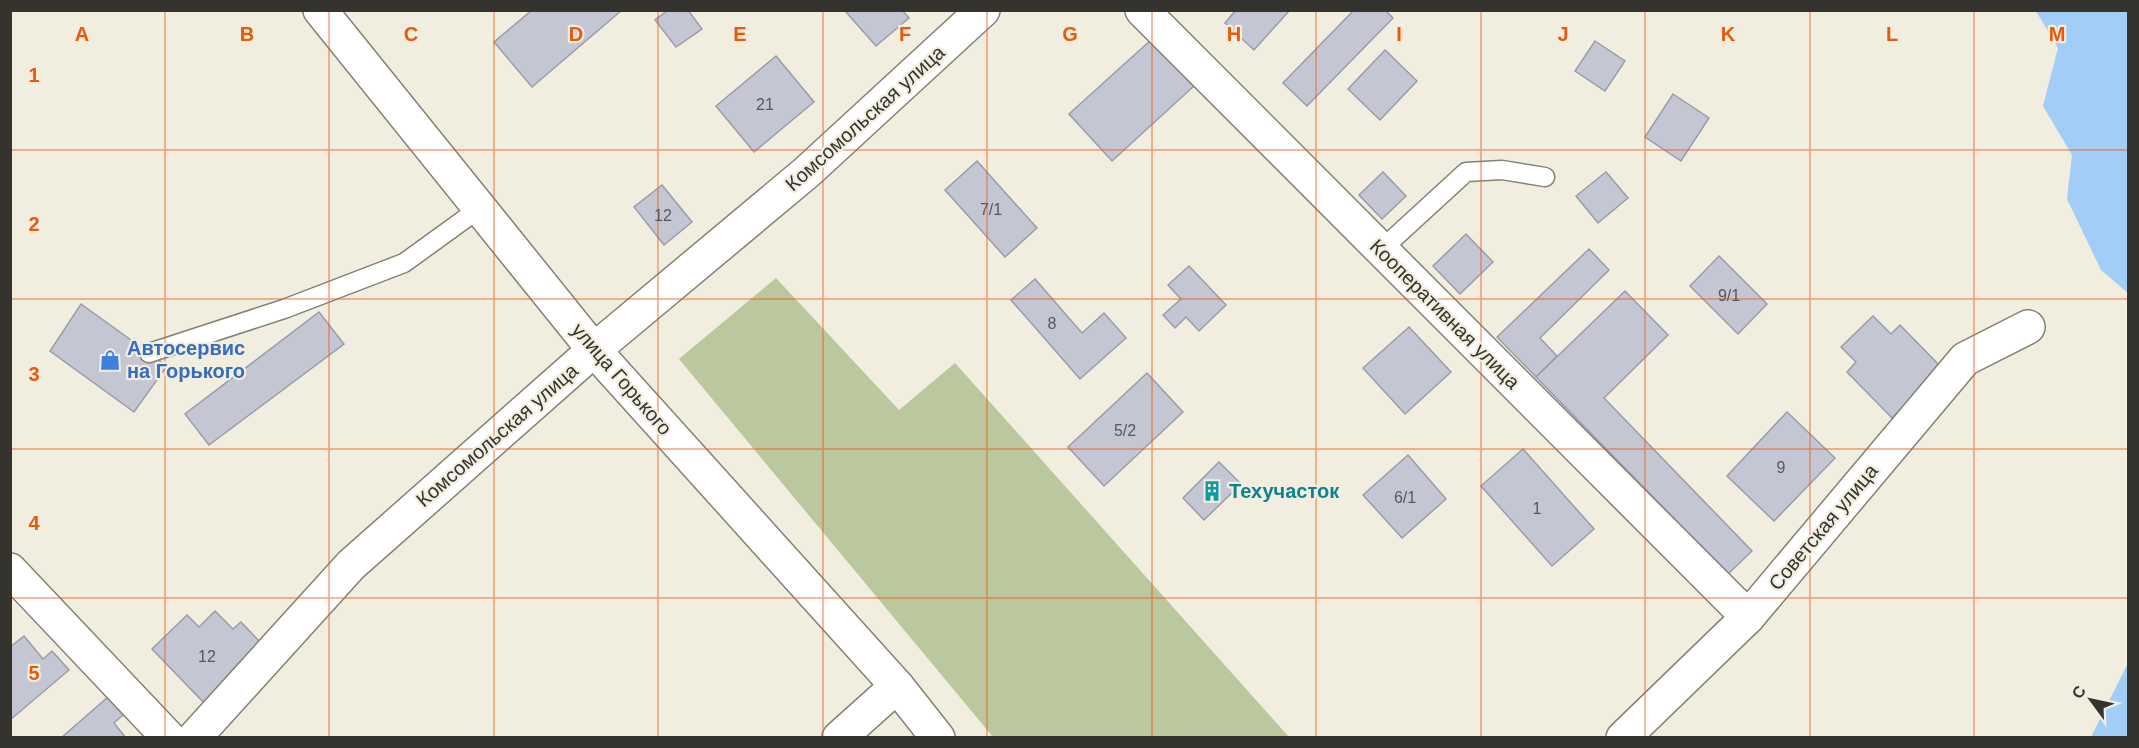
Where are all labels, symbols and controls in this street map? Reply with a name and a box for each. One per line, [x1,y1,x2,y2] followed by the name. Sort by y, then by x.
[75,23,89,45] text: A
[240,23,254,45] text: B
[404,23,418,45] text: C
[569,23,583,45] text: D
[733,23,747,45] text: E
[899,23,911,45] text: F
[1062,23,1078,45] text: G
[1227,23,1241,45] text: H
[1396,23,1402,45] text: I
[1557,23,1569,45] text: J
[1721,23,1736,45] text: K
[1886,23,1898,45] text: L
[2049,23,2065,45] text: M
[781,40,950,195] street label: Комсомольская улица
[28,64,40,86] text: 1
[756,96,774,113] house number: 21
[980,201,1002,218] house number: 7/1
[654,207,672,224] house number: 12
[28,213,40,235] text: 2
[1366,235,1525,394] street label: Кооперативная улица
[1718,287,1740,304] house number: 9/1
[1048,315,1057,332] house number: 8
[568,319,676,439] street label: улица Горького
[127,337,245,382] place label: Автосервис на Горького
[98,348,122,372] shop icon: Автосервис на Горького
[412,359,583,511] street label: Комсомольская улица
[28,363,40,385] text: 3
[1114,422,1136,439] house number: 5/2
[1764,459,1882,594] street label: Советская улица
[1777,459,1786,476] house number: 9
[1200,479,1224,503] building icon: Техучасток
[1229,480,1340,502] place label: Техучасток
[1394,489,1416,506] house number: 6/1
[1533,500,1542,517] house number: 1
[28,512,40,534] text: 4
[198,648,216,665] house number: 12
[28,662,40,684] text: 5
[2061,670,2121,730] north arrow
[2069,682,2089,702] text: С

